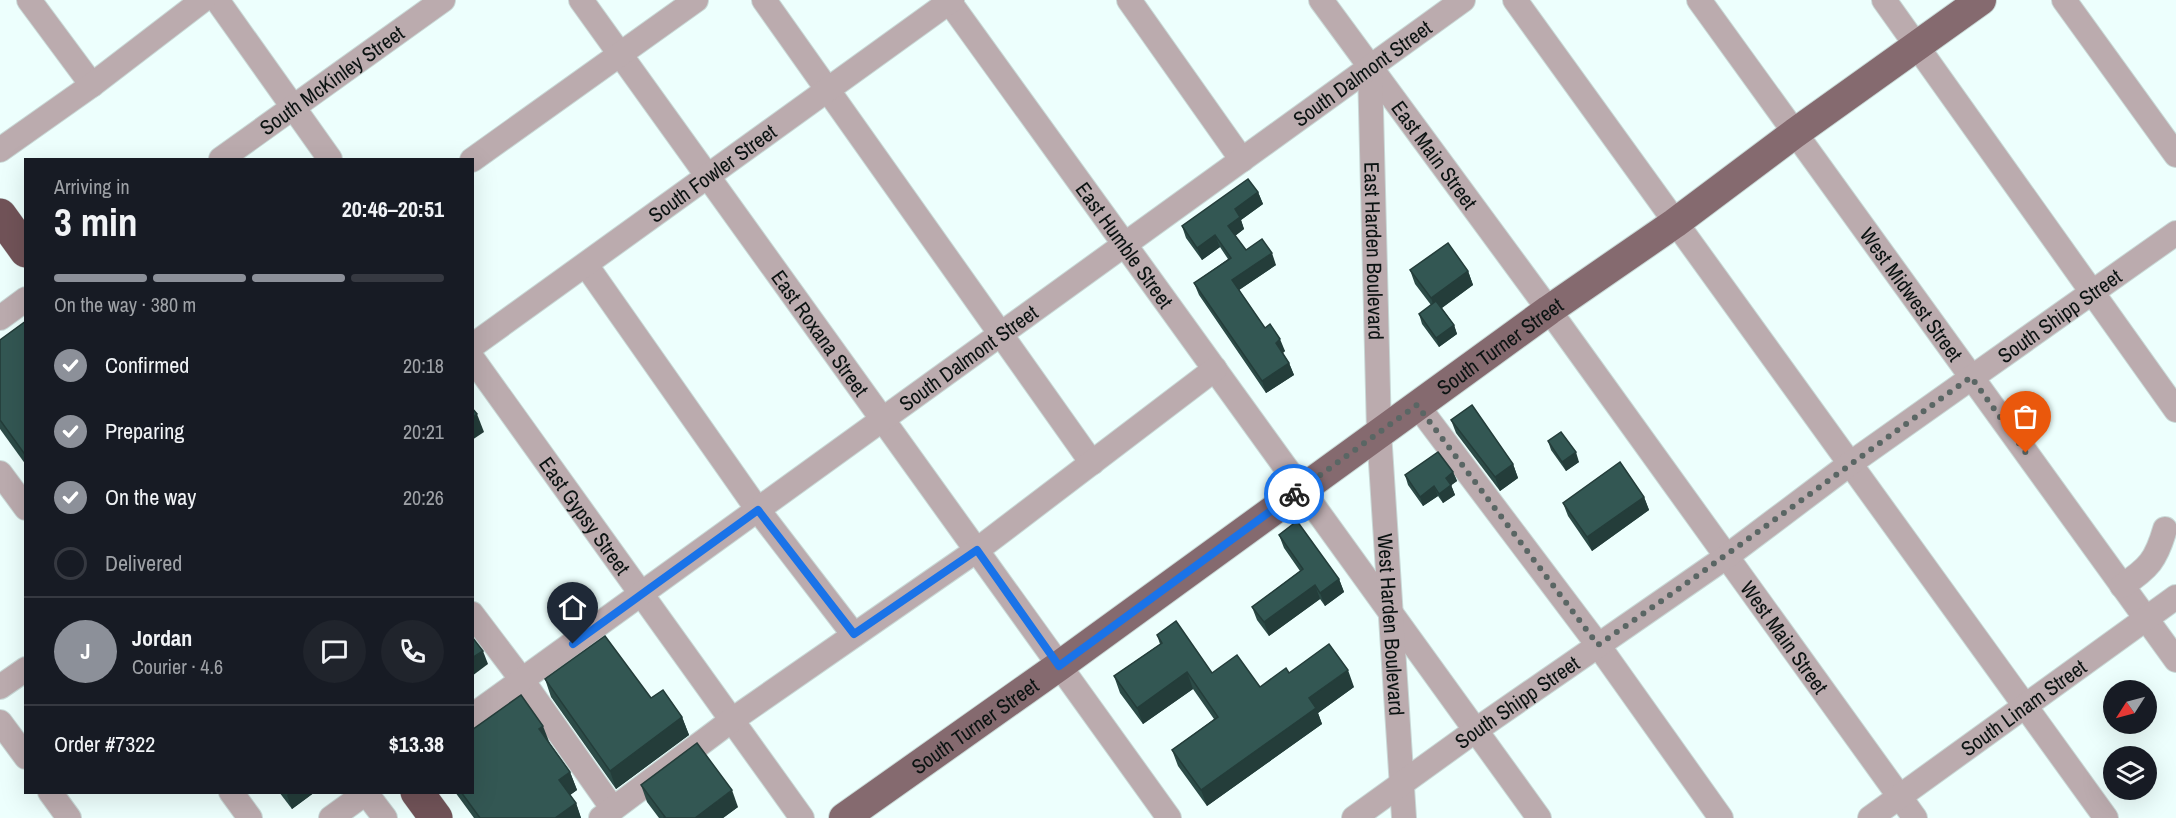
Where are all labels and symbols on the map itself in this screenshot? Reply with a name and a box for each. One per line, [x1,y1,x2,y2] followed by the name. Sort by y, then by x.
[1287,13,1437,133] street label: South Dalmont Street
[253,18,410,142] street label: South McKinley Street
[1385,94,1485,215] street label: East Main Street
[642,117,782,229] street label: South Fowler Street
[1358,162,1391,340] street label: East Harden Boulevard
[1069,176,1180,314] street label: East Humble Street
[1853,221,1970,367] street label: West Midwest Street
[1991,262,2127,370] street label: South Shipp Street
[765,264,876,402] street label: East Roxana Street
[1431,290,1569,402] street label: South Turner Street
[893,297,1043,418] street label: South Dalmont Street
[2000,391,2051,453] pin
[533,451,637,581] street label: East Gypsy Street
[1264,464,1324,524] courier
[1371,532,1412,717] street label: West Harden Boulevard
[1734,575,1835,700] street label: West Main Street
[547,582,598,644] pin
[1449,648,1585,755] street label: South Shipp Street
[1955,652,2092,763] street label: South Linam Street
[905,671,1044,781] street label: South Turner Street
[2103,680,2157,734] north arrow

